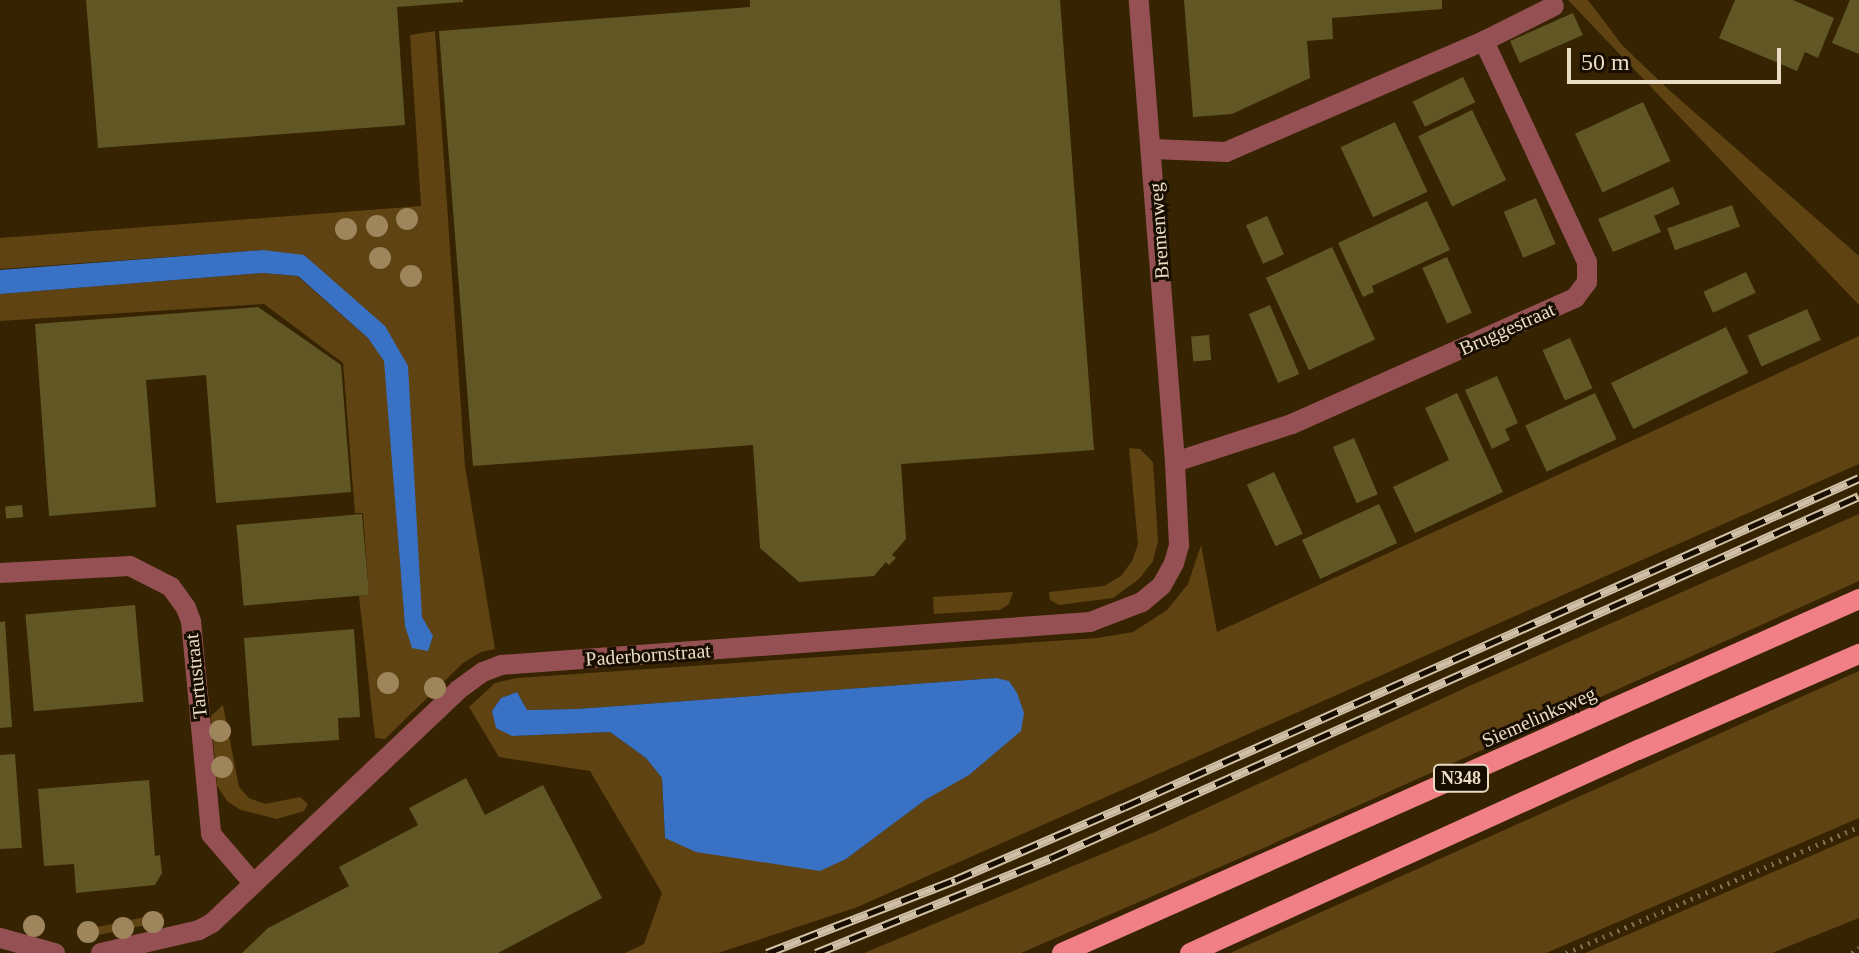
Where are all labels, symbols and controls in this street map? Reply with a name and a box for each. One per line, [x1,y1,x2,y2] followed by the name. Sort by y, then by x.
[1571,32,1785,82] scale bar
[1581,49,1630,75] text: 50 m
[1144,182,1174,280] street label: Bremenweg
[1455,297,1559,361] street label: Bruggestraat
[180,632,212,720] street label: Tartustraat
[585,639,711,671] street label: Paderbornstraat
[1478,681,1600,753] street label: Siemelinksweg
[1433,764,1489,792] road number: N348

